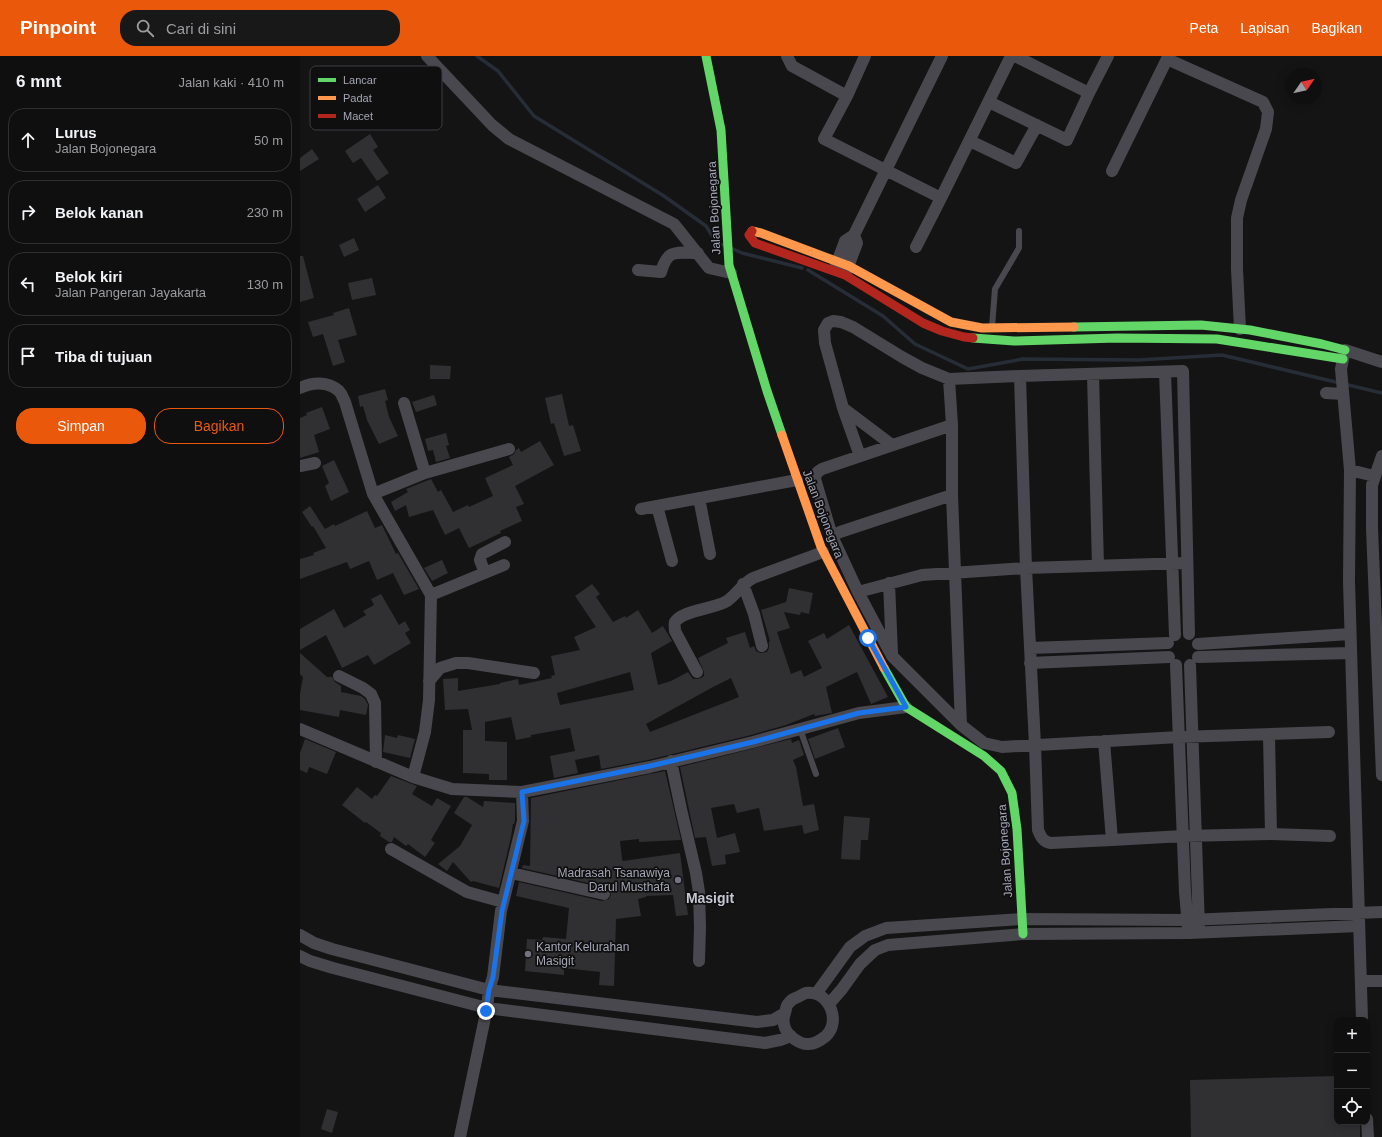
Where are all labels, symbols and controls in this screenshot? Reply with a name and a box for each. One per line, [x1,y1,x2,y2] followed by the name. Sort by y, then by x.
[120,10,400,46] search box
[20,17,96,38] text: Pinpoint
[134,17,156,39] icon: search
[166,20,236,37] text: Cari di sini
[1190,20,1218,36] text: Peta
[1240,20,1289,36] text: Lapisan
[1311,20,1362,36] text: Bagikan
[310,66,442,130] legend
[1286,68,1322,104] north arrow
[16,72,61,91] text: 6 mnt
[343,74,377,86] text: Lancar
[179,75,284,90] text: Jalan kaki · 410 m
[343,92,372,104] text: Padat
[343,110,373,122] text: Macet
[55,124,97,141] text: Lurus
[17,129,39,151] icon: ahead
[254,133,283,148] text: 50 m
[55,141,156,156] text: Jalan Bojonegara
[705,161,723,255] street label: Jalan Bojonegara
[17,201,39,223] icon: right
[55,204,143,221] text: Belok kanan
[247,205,283,220] text: 230 m
[55,268,123,285] text: Belok kiri
[17,273,39,295] icon: left
[247,277,283,292] text: 130 m
[55,285,206,300] text: Jalan Pangeran Jayakarta
[17,345,39,367] icon: arrive
[55,348,152,365] text: Tiba di tujuan
[16,408,146,444] button: Simpan
[154,408,284,444] button: Bagikan
[800,468,846,560] street label: Jalan Bojonegara
[859,629,877,647] route start
[995,804,1015,898] street label: Jalan Bojonegara
[557,866,670,894] place label: Madrasah Tsanawiya Darul Musthafa
[673,875,683,885] marker: Madrasah Tsanawiya Darul Musthafa
[686,890,734,906] district label: Masigit
[536,940,629,968] place label: Kantor Kelurahan Masigit
[523,949,533,959] marker: Kantor Kelurahan Masigit
[477,1002,495,1020] route end
[1334,1017,1370,1125] map controls
[1334,1017,1370,1053] button: +
[1334,1053,1370,1089] button: −
[1334,1089,1370,1125] button: locate

